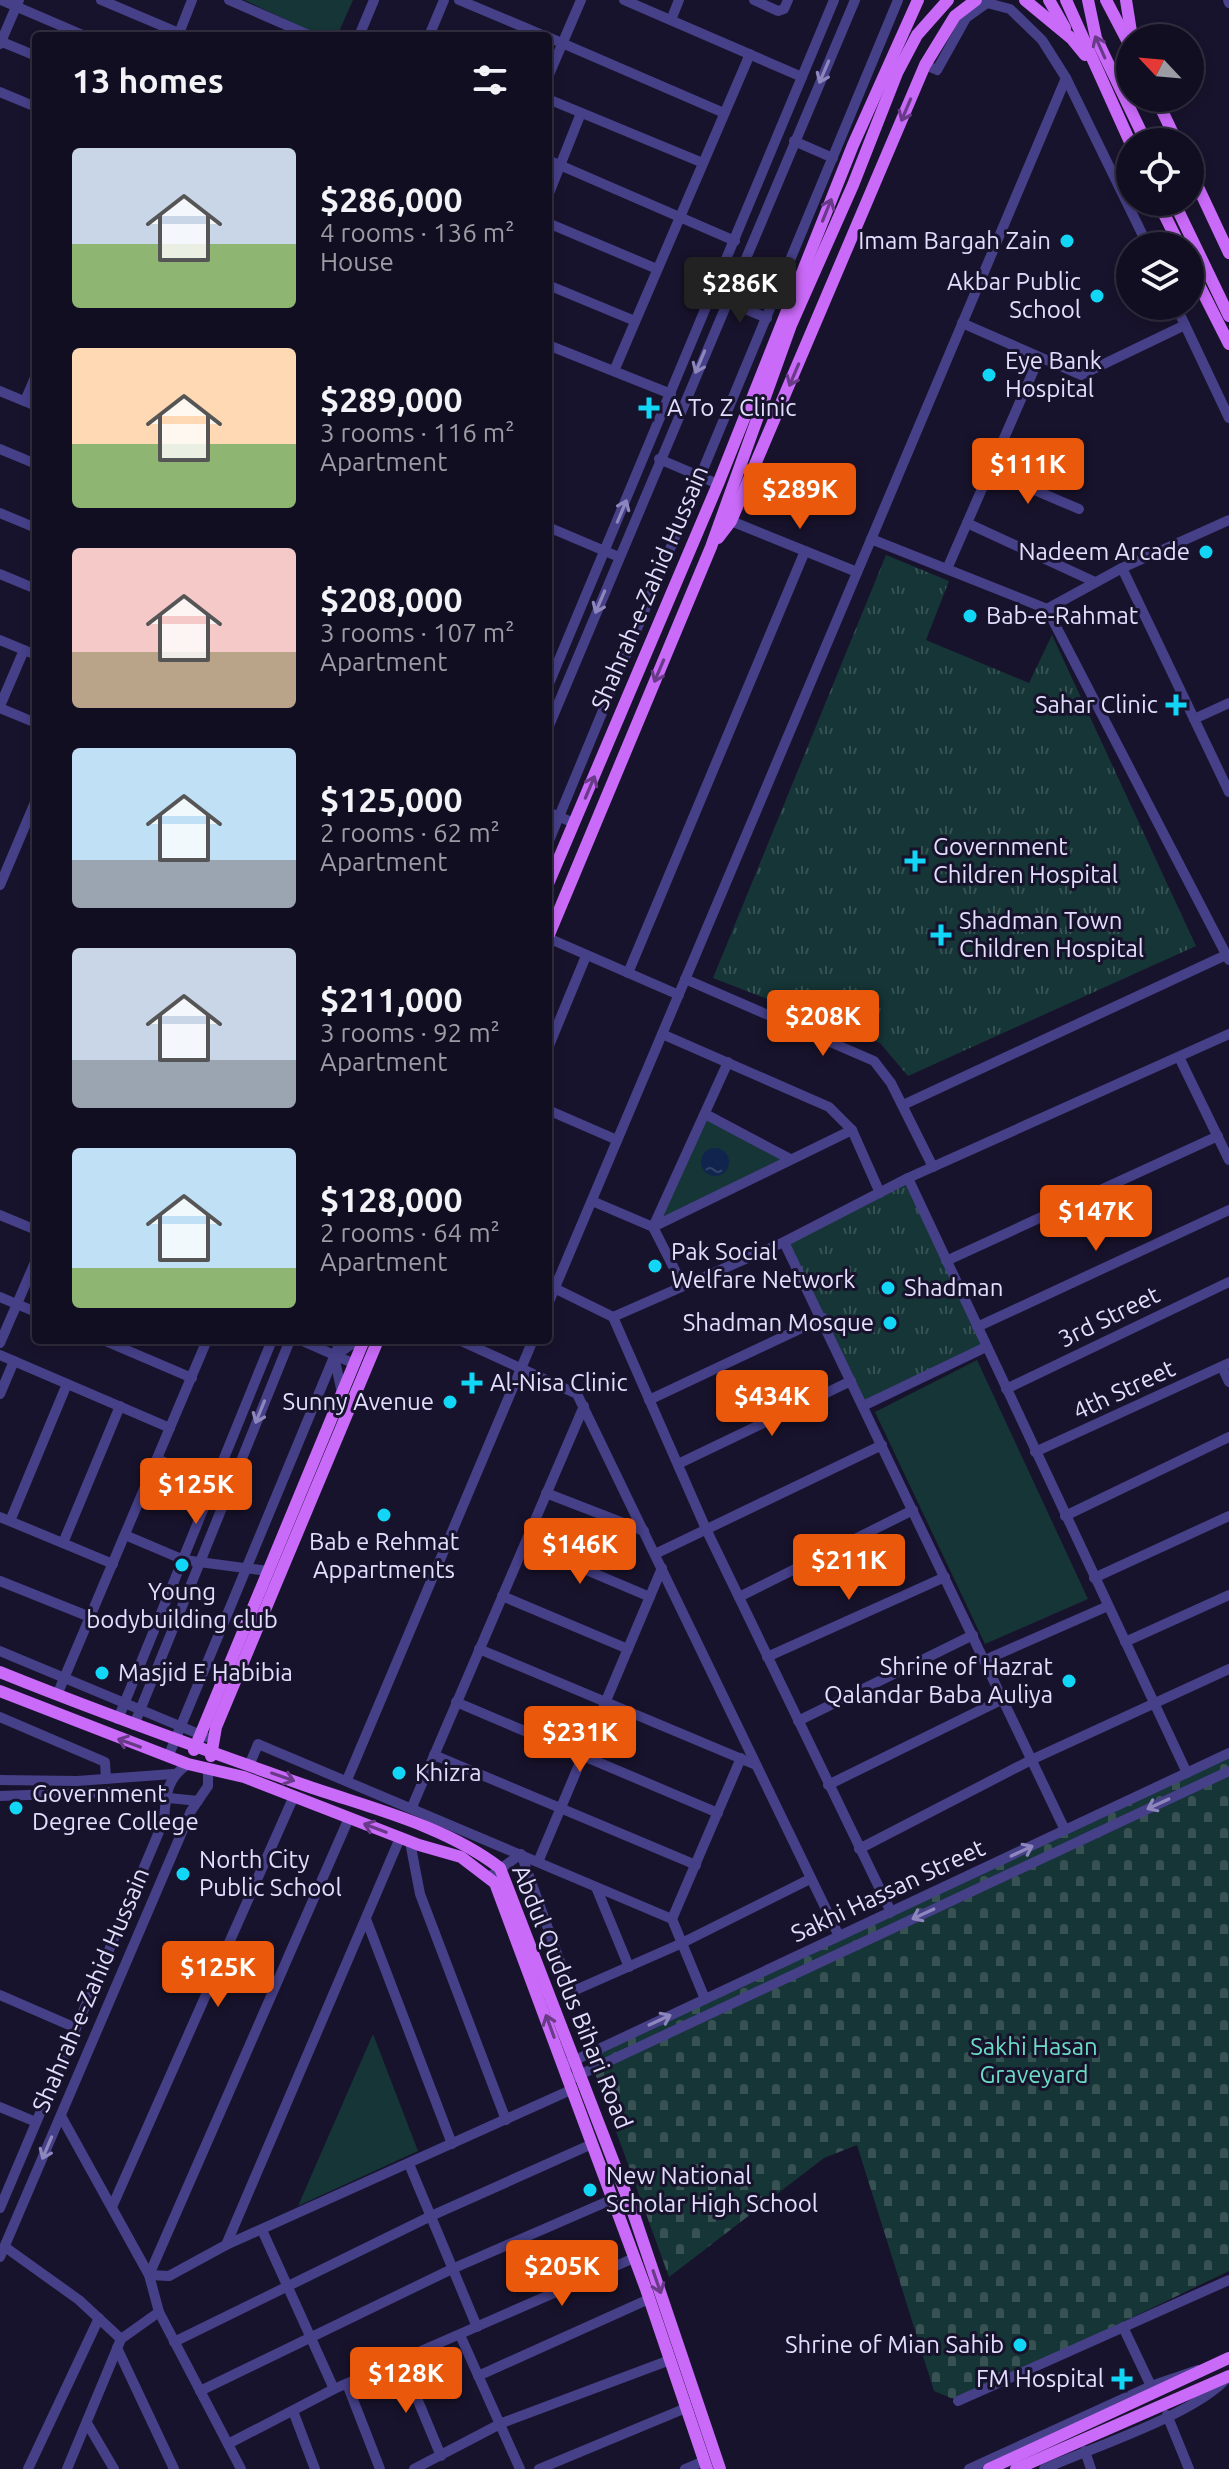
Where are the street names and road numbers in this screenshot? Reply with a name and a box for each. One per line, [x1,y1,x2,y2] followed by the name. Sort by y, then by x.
[586,462,713,714] street label: Shahrah-e-Zahid Hussain
[1054,1280,1164,1353] street label: 3rd Street
[1069,1354,1179,1425] street label: 4th Street
[787,1834,989,1947] street label: Sakhi Hassan Street
[507,1861,638,2133] street label: Abdul Quddus Bihari Road
[27,1864,154,2116] street label: Shahrah-e-Zahid Hussain

